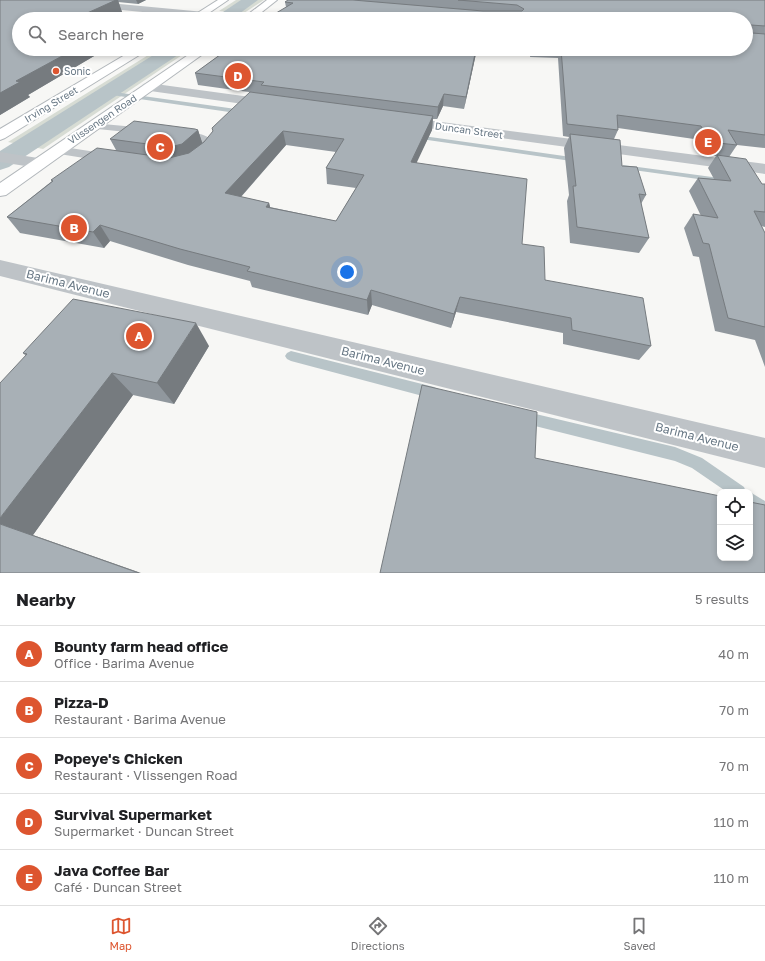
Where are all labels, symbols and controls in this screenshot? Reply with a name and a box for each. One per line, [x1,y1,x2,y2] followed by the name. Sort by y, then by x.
[12,12,753,56] search box
[26,23,48,45] icon: search
[58,25,144,43] text: Search here
[225,61,251,91] pin: D
[64,65,91,77] place label: Sonic
[51,66,61,76] marker: Sonic
[22,83,80,125] street label: Irving Street
[65,92,139,146] street label: Vlissengen Road
[434,119,504,141] street label: Duncan Street
[695,127,721,157] pin: E
[147,132,173,162] pin: C
[61,213,87,243] pin: B
[337,262,357,282] your location
[25,266,111,301] street label: Barima Avenue
[126,321,152,351] pin: A
[340,343,426,378] street label: Barima Avenue
[654,419,740,454] street label: Barima Avenue
[717,489,753,561] map controls
[717,489,753,525] button: locate
[717,525,753,561] button: layers
[16,589,76,610] text: Nearby
[695,591,749,607] text: 5 results
[54,637,228,655] text: Bounty farm head office
[24,646,34,662] text: A
[718,646,749,662] text: 40 m
[54,655,194,671] text: Office · Barima Avenue
[54,693,109,711] text: Pizza-D
[24,702,34,718] text: B
[719,702,749,718] text: 70 m
[54,711,226,727] text: Restaurant · Barima Avenue
[54,749,183,767] text: Popeye's Chicken
[24,758,34,774] text: C
[719,758,749,774] text: 70 m
[54,767,238,783] text: Restaurant · Vlissengen Road
[54,805,212,823] text: Survival Supermarket
[24,814,34,830] text: D
[714,814,749,830] text: 110 m
[54,823,234,839] text: Supermarket · Duncan Street
[54,861,169,879] text: Java Coffee Bar
[25,870,33,886] text: E
[714,870,749,886] text: 110 m
[54,879,182,895] text: Café · Duncan Street
[109,915,132,952] tab: Map
[351,915,405,952] tab: Directions
[623,915,656,952] tab: Saved

